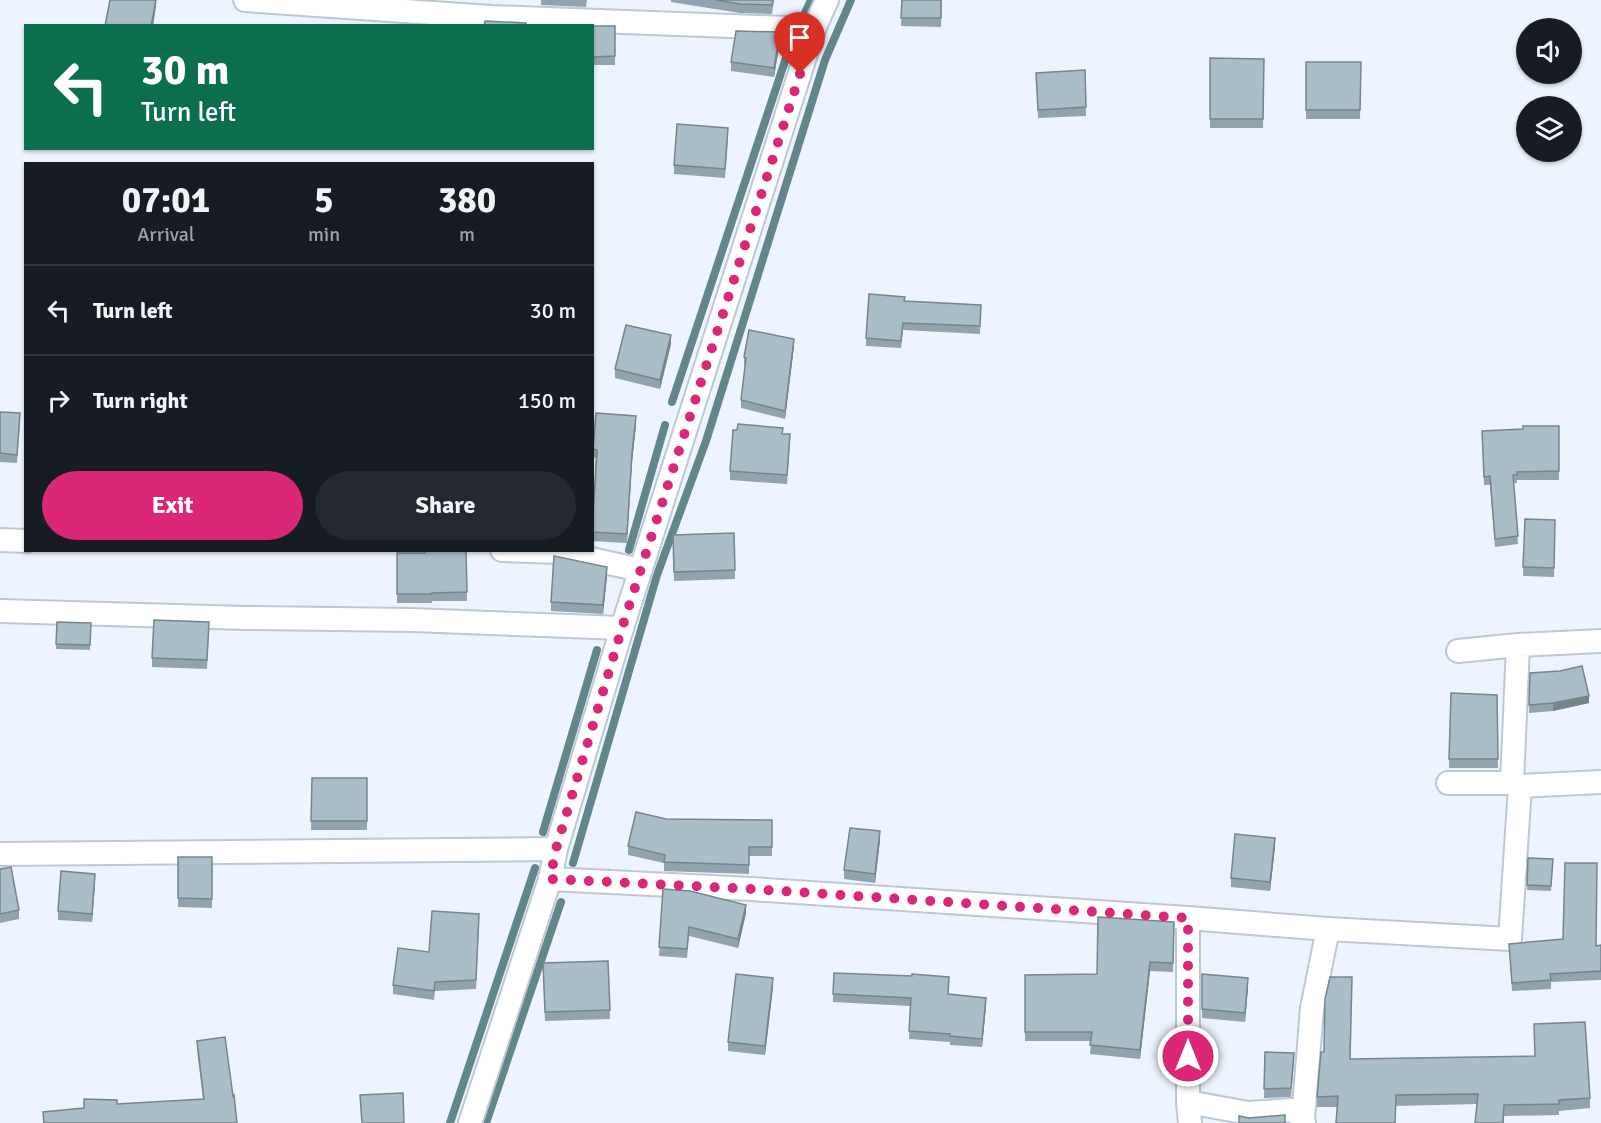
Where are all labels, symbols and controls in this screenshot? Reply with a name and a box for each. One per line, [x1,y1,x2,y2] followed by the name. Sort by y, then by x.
[774,12,825,74] pin
[1516,18,1582,162] map controls
[1516,18,1582,84] button: sound
[783,21,816,54] icon: arrive
[141,45,230,96] text: 30 m
[42,48,120,126] icon: left
[141,96,236,129] text: Turn left
[1516,96,1582,162] button: layers
[122,178,210,223] text: 07:01
[314,178,334,223] text: 5
[438,178,496,223] text: 380
[137,222,195,247] text: Arrival
[308,222,340,247] text: min
[459,222,475,247] text: m
[42,294,75,327] icon: left
[93,297,173,324] text: Turn left
[530,297,576,324] text: 30 m
[42,384,75,417] icon: right
[93,387,188,414] text: Turn right
[518,387,576,414] text: 150 m
[42,471,303,540] button: Exit
[315,471,576,540] button: Share
[1156,1024,1220,1088] position arrow

